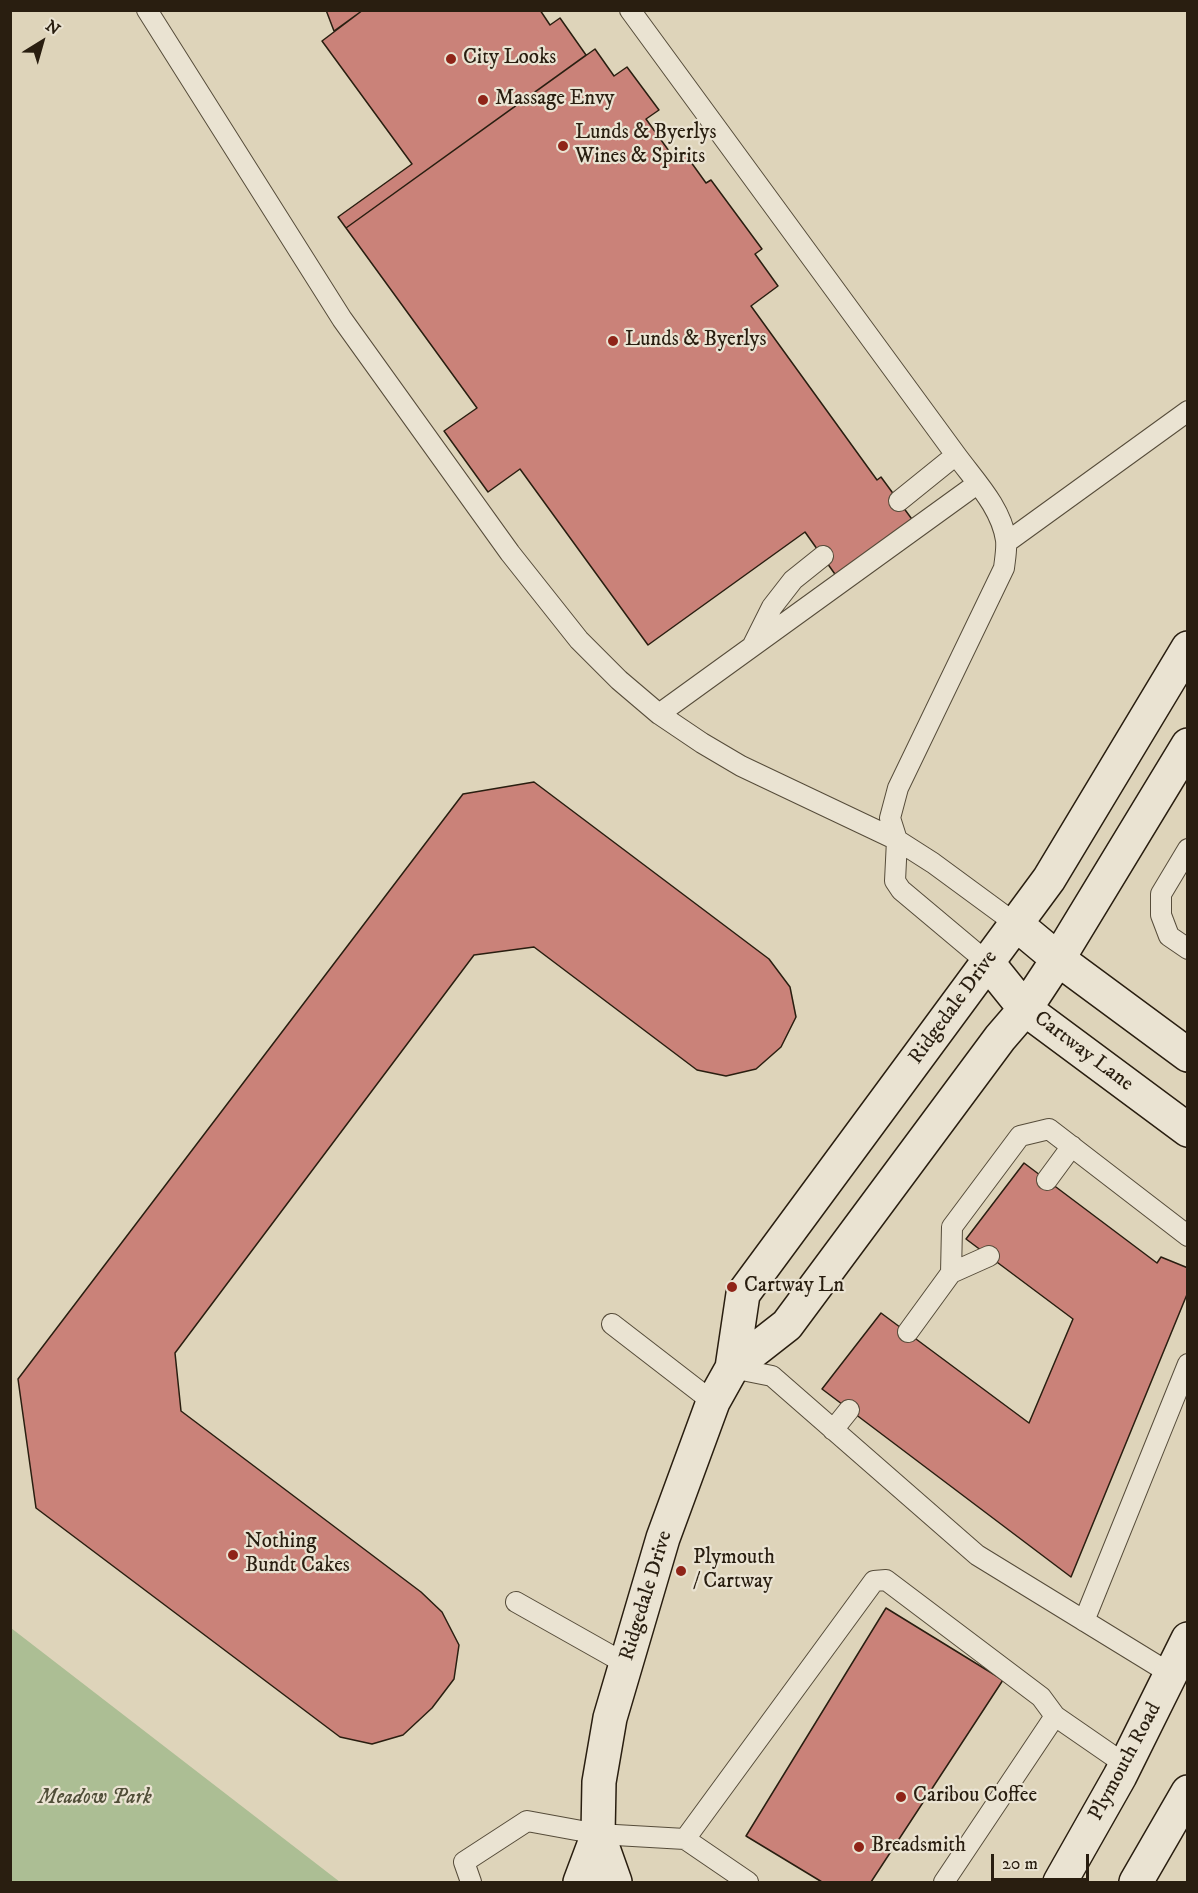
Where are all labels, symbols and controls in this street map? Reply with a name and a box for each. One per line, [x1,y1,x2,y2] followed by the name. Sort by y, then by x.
[12,12,72,72] north arrow
[42,16,64,40] text: N
[463,46,556,72] place label: City Looks
[444,52,458,66] marker: City Looks
[495,87,614,113] place label: Massage Envy
[476,93,490,107] marker: Massage Envy
[575,121,717,171] place label: Lunds & Byerlys Wines & Spirits
[556,139,570,153] marker: Lunds & Byerlys Wines & Spirits
[625,328,767,354] place label: Lunds & Byerlys
[606,334,620,348] marker: Lunds & Byerlys
[904,946,1004,1070] street label: Ridgedale Drive
[1028,1007,1138,1097] street label: Cartway Lane
[744,1274,844,1300] place label: Cartway Ln
[725,1280,739,1294] marker: Cartway Ln
[615,1528,679,1664] street label: Ridgedale Drive
[245,1530,350,1580] place label: Nothing Bundt Cakes
[693,1546,775,1596] place label: Plymouth / Cartway
[226,1548,240,1562] marker: Nothing Bundt Cakes
[674,1564,688,1578] marker: Plymouth / Cartway
[1084,1699,1168,1825] street label: Plymouth Road
[913,1784,1037,1810] place label: Caribou Coffee
[38,1786,152,1812] park label: Meadow Park
[894,1790,908,1804] marker: Caribou Coffee
[871,1834,966,1860] place label: Breadsmith
[852,1840,866,1854] marker: Breadsmith
[994,1842,1092,1880] scale bar
[1002,1853,1038,1875] text: 20 m

